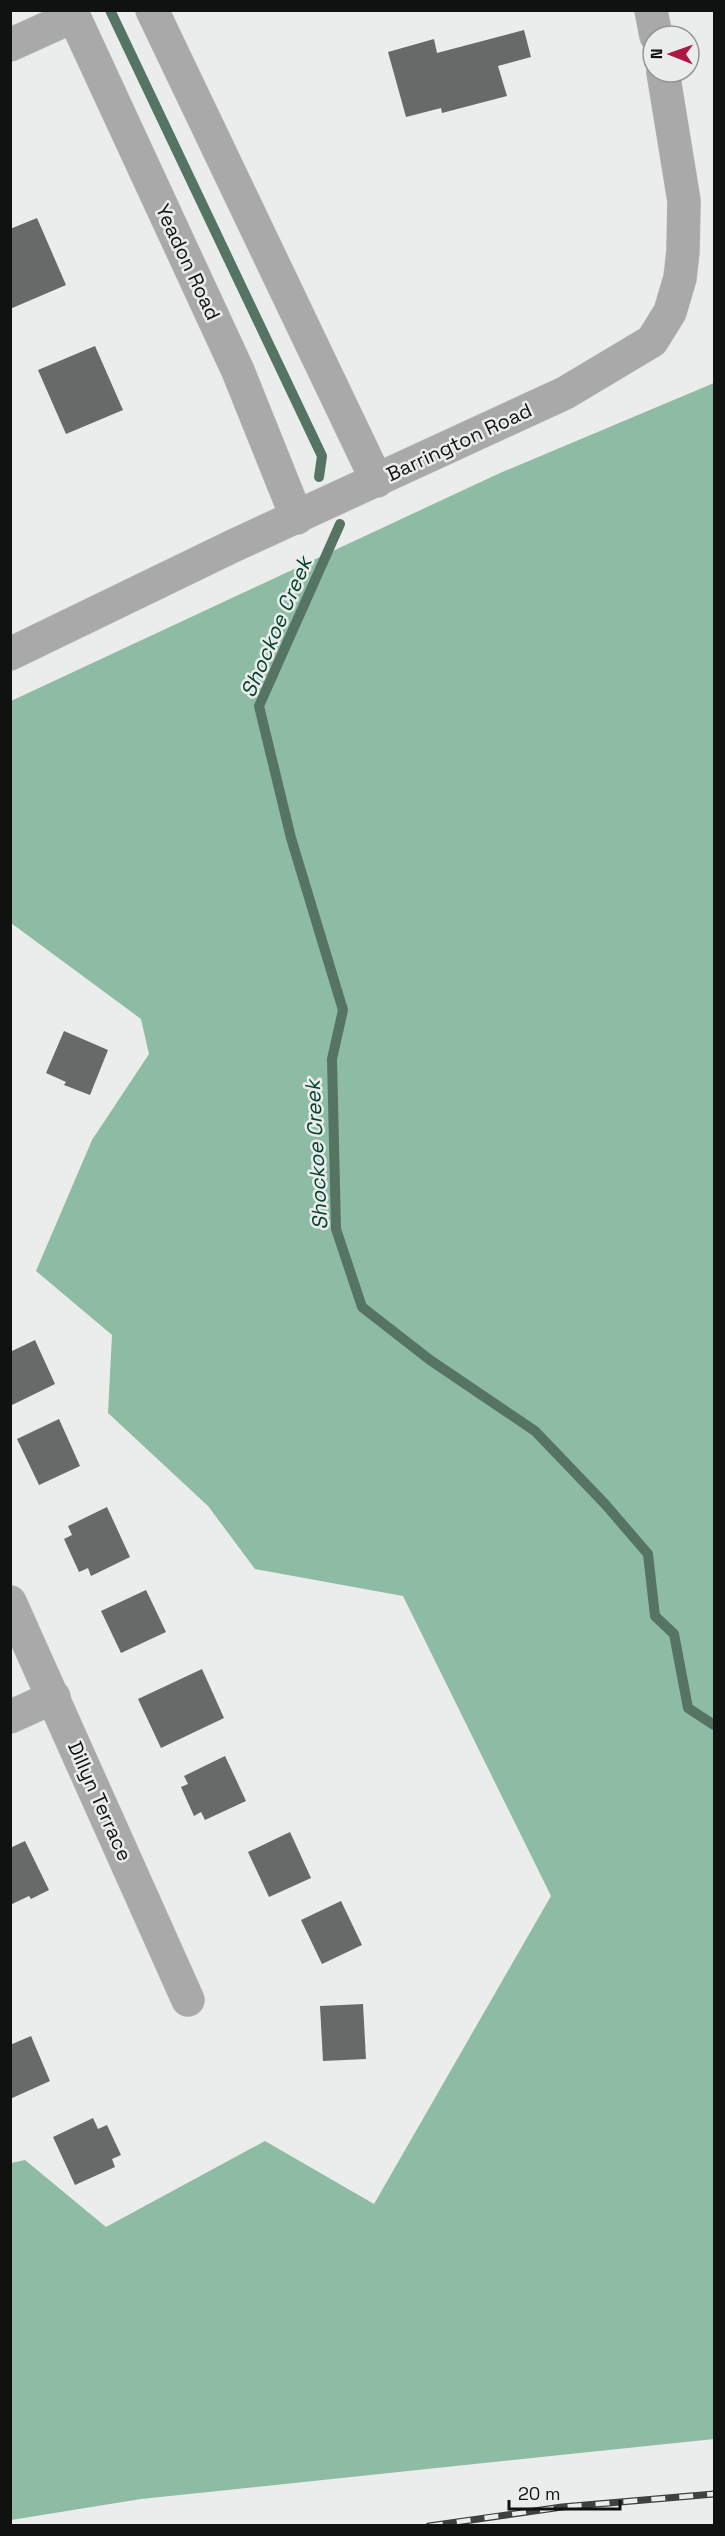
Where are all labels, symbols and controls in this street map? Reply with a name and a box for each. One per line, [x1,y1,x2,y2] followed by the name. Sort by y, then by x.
[641,24,701,84] north arrow
[646,48,667,59] text: N
[150,200,226,324] street label: Yeadon Road
[382,397,536,487] street label: Barrington Road
[234,550,319,701] water label: Shockoe Creek
[298,1077,333,1231] water label: Shockoe Creek
[62,1737,138,1865] street label: Dillyn Terrace
[509,2473,620,2511] scale bar
[518,2482,561,2505] text: 20 m

